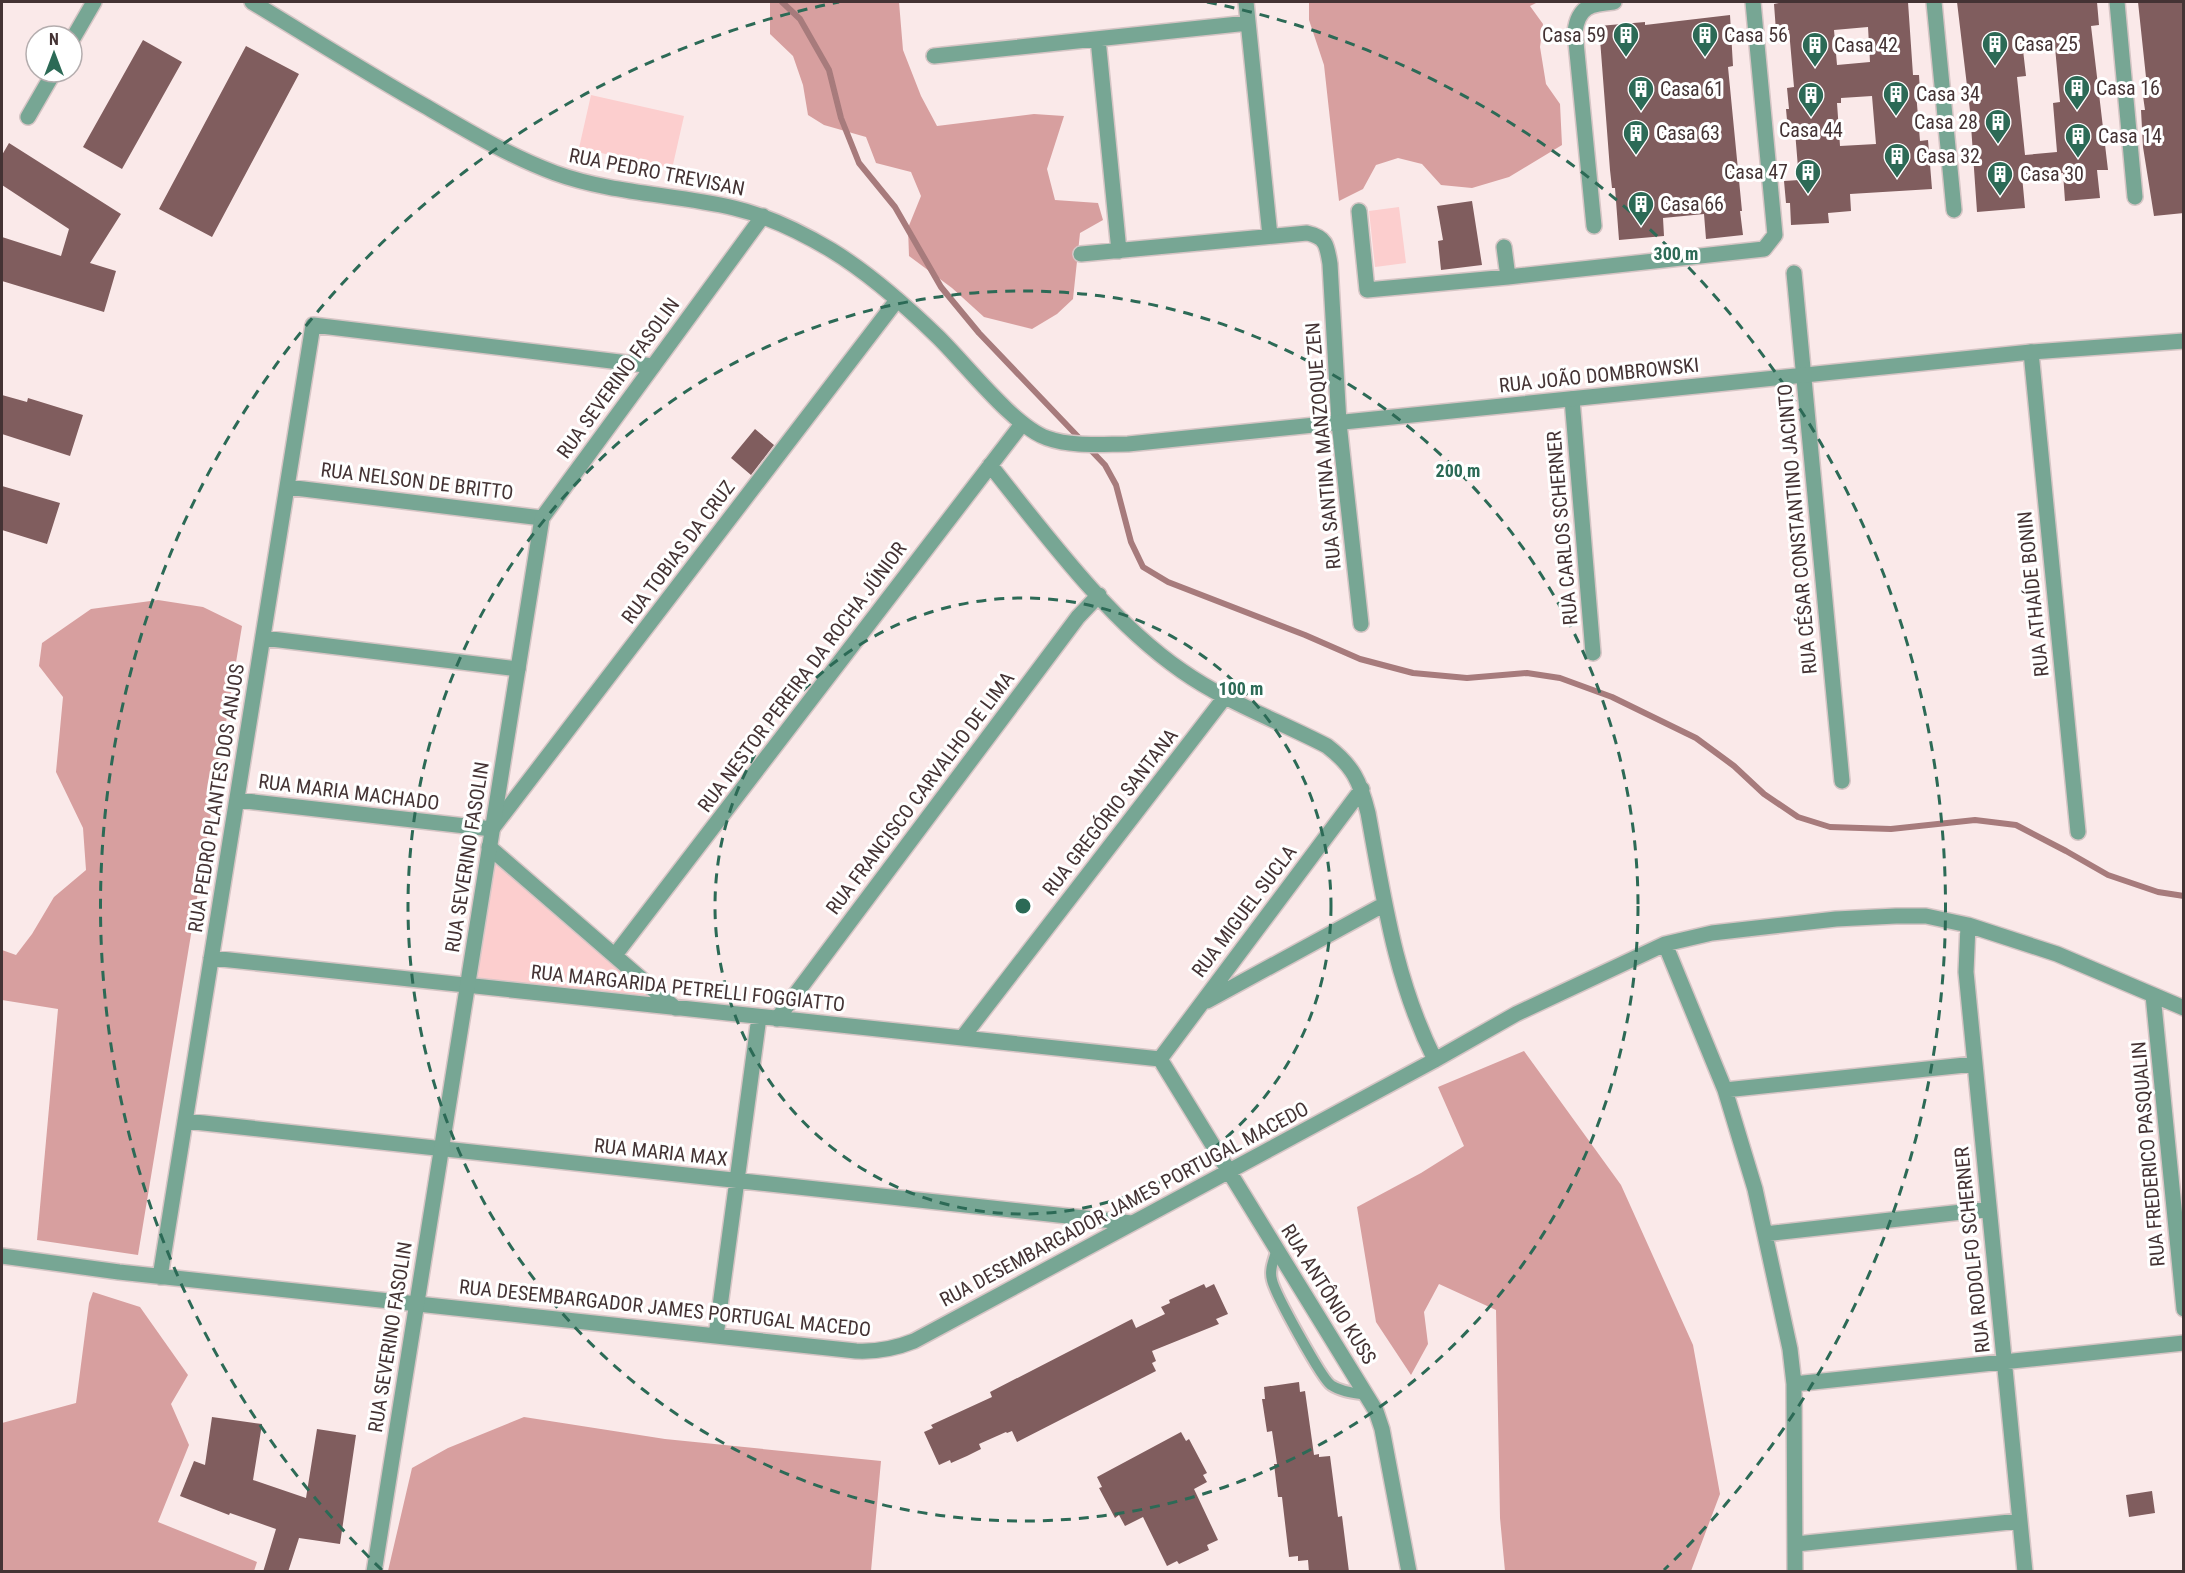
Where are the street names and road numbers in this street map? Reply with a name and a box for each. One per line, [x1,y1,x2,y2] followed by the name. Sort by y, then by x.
[567,143,747,201] street label: RUA PEDRO TREVISAN
[552,293,684,463] street label: RUA SEVERINO FASOLIN
[1300,321,1346,571] street label: RUA SANTINA MANZOQUE ZEN
[1498,353,1700,397] street label: RUA JOÃO DOMBROWSKI
[1772,383,1822,675] street label: RUA CÉSAR CONSTANTINO JACINTO
[1542,430,1582,626] street label: RUA CARLOS SCHERNER
[319,457,515,505] street label: RUA NELSON DE BRITTO
[616,476,740,628] street label: RUA TOBIAS DA CRUZ
[2012,510,2054,678] street label: RUA ATHAÍDE BONIN
[692,537,912,817] street label: RUA NESTOR PEREIRA DA ROCHA JÚNIOR
[183,662,249,934] street label: RUA PEDRO PLANTES DOS ANJOS
[821,667,1019,919] street label: RUA FRANCISCO CARVALHO DE LIMA
[1037,723,1183,900] street label: RUA GREGÓRIO SANTANA
[440,760,494,954] street label: RUA SEVERINO FASOLIN
[257,769,441,815] street label: RUA MARIA MACHADO
[1187,840,1302,982] street label: RUA MIGUEL SUCLA
[530,960,846,1016] street label: RUA MARGARIDA PETRELLI FOGGIATTO
[2126,1040,2170,1268] street label: RUA FREDERICO PASQUALIN
[936,1096,1312,1312] street label: RUA DESEMBARGADOR JAMES PORTUGAL MACEDO
[593,1133,729,1171] street label: RUA MARIA MAX
[1949,1145,1995,1354] street label: RUA RODOLFO SCHERNER
[1276,1220,1382,1368] street label: RUA ANTÔNIO KUSS
[363,1240,417,1434] street label: RUA SEVERINO FASOLIN
[458,1274,872,1342] street label: RUA DESEMBARGADOR JAMES PORTUGAL MACEDO

